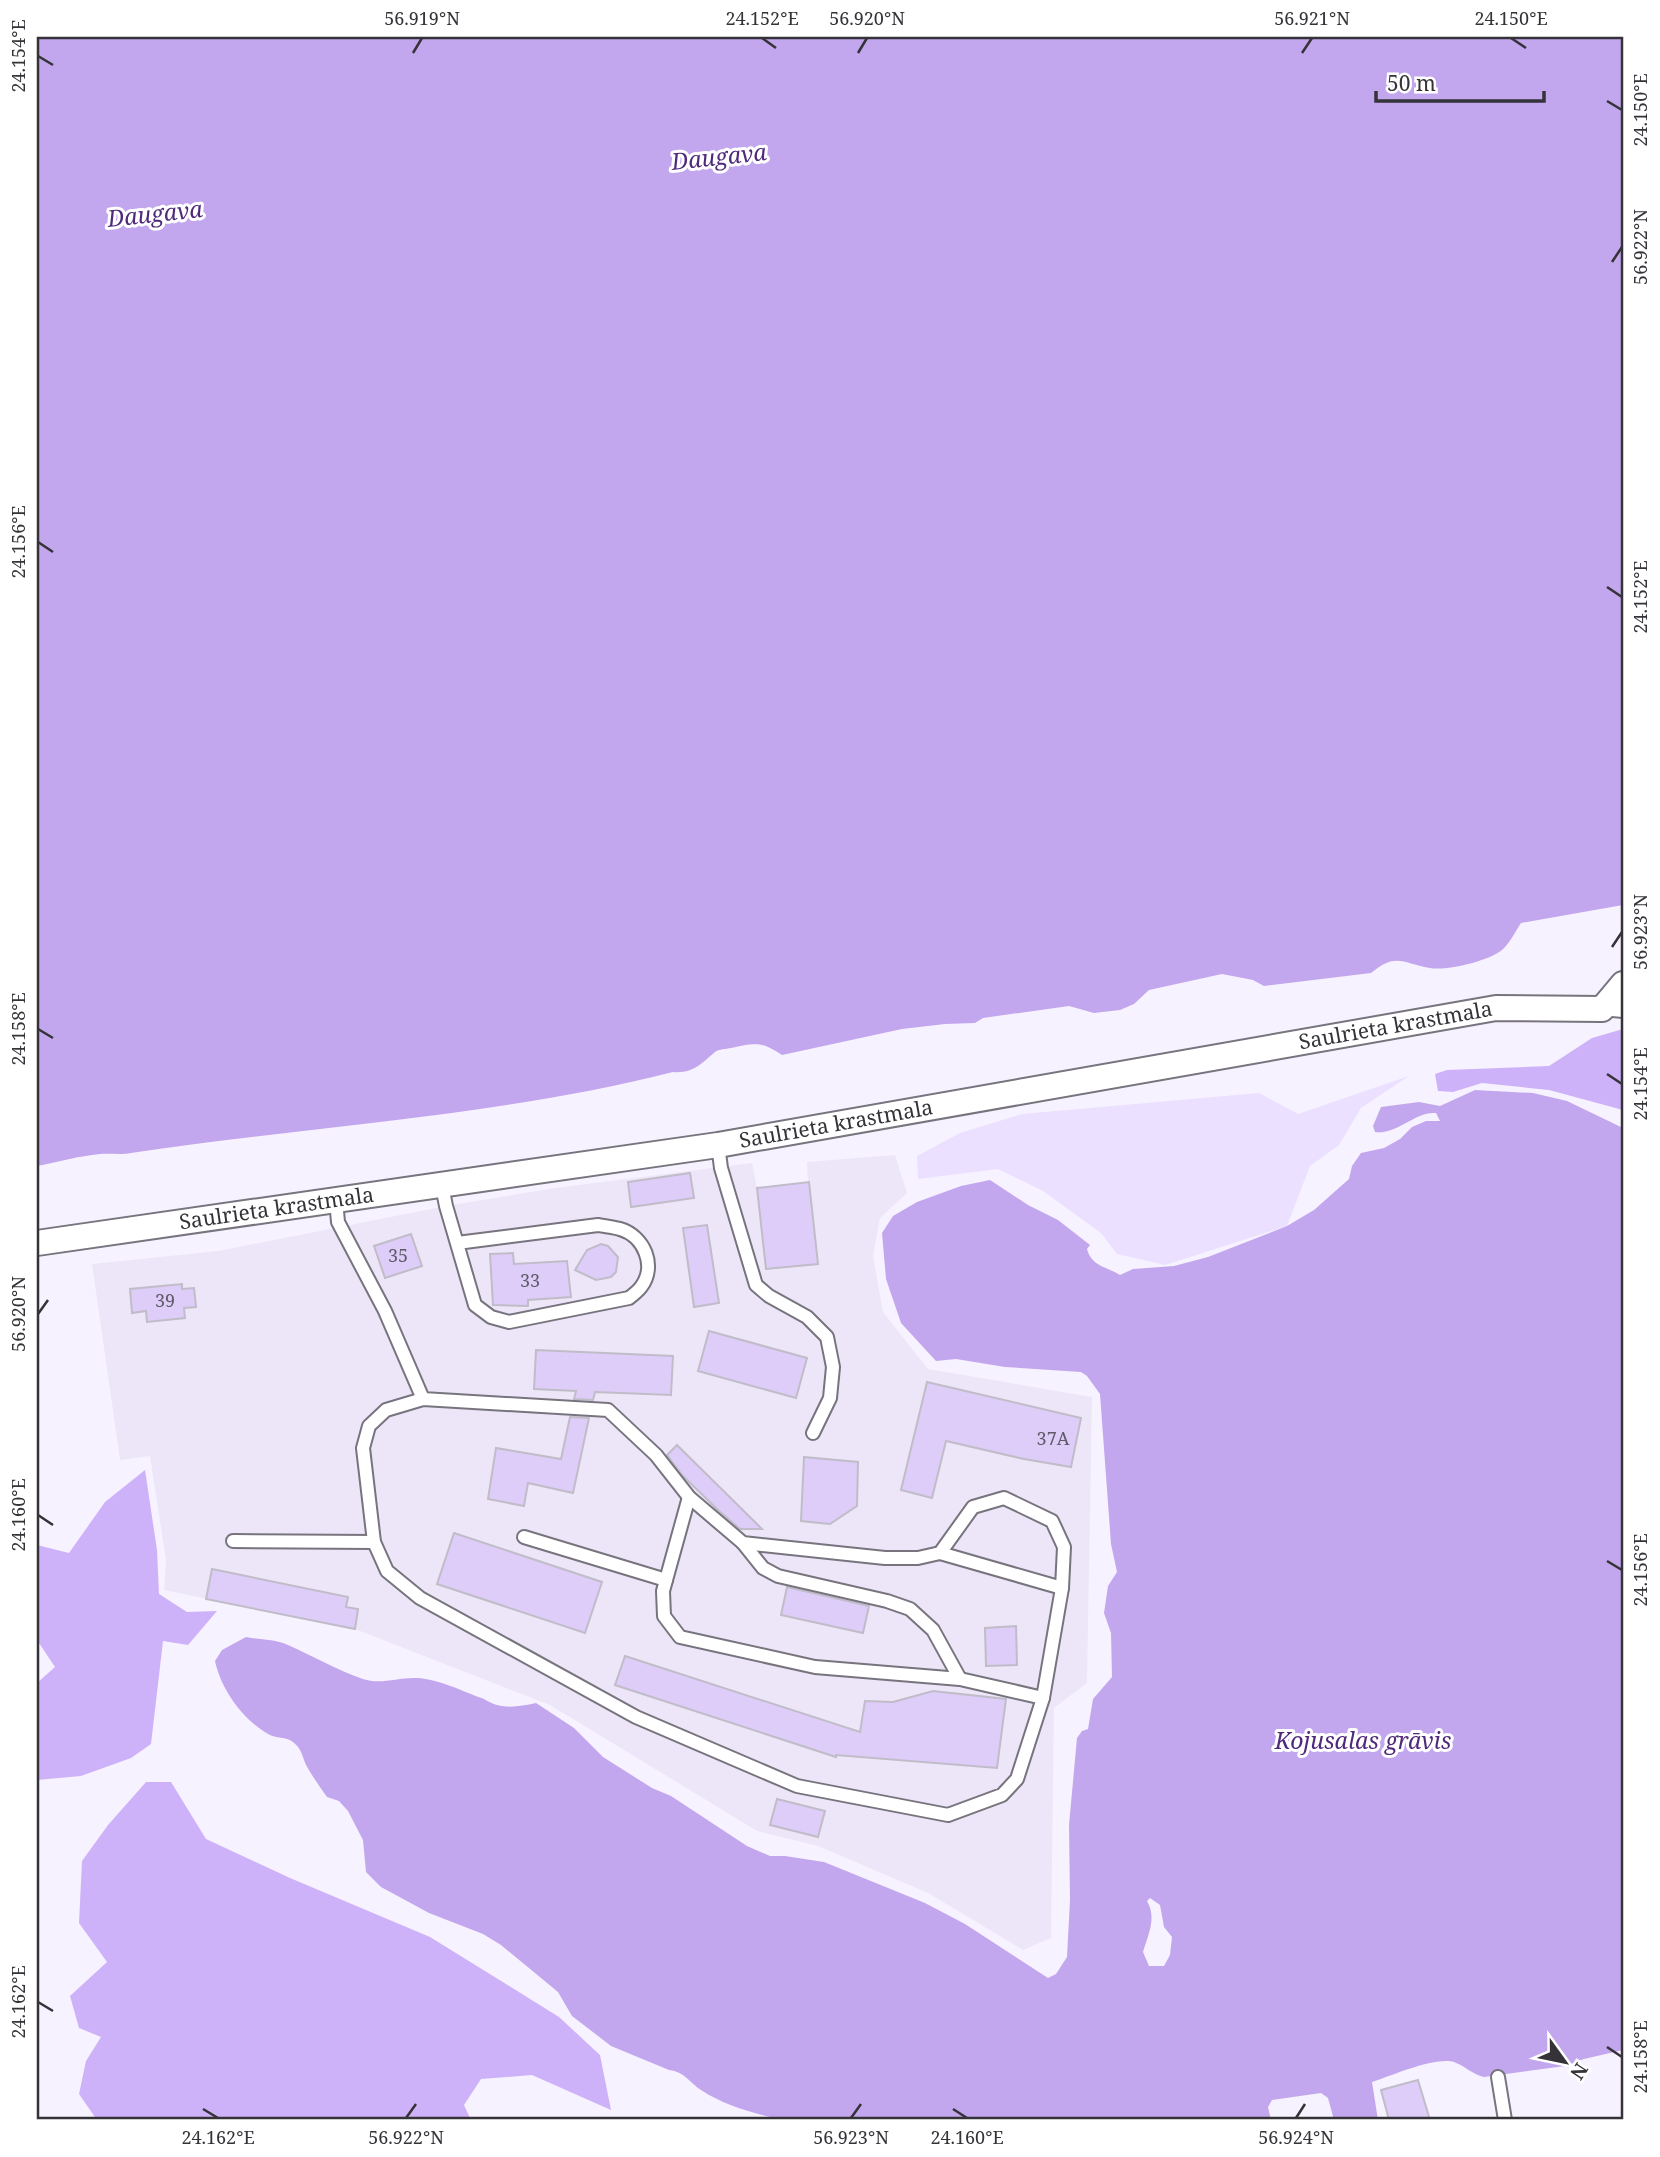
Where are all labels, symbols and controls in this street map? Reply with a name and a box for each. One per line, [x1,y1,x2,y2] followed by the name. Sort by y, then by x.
[384,6,460,30] text: 56.919°N
[725,6,799,30] text: 24.152°E
[829,6,905,30] text: 56.920°N
[1274,6,1350,30] text: 56.921°N
[1474,6,1548,30] text: 24.150°E
[6,19,30,93] text: 24.154°E
[1376,60,1544,104] scale bar
[1387,69,1436,97] text: 50 m
[1628,73,1652,147] text: 24.150°E
[669,135,769,177] water label: Daugava
[105,192,205,234] water label: Daugava
[1628,209,1652,285] text: 56.922°N
[6,505,30,579] text: 24.156°E
[1628,560,1652,634] text: 24.152°E
[1628,894,1652,970] text: 56.923°N
[6,992,30,1066] text: 24.158°E
[1296,994,1494,1056] street label: Saulrieta krastmala
[1628,1047,1652,1121] text: 24.154°E
[737,1092,935,1154] street label: Saulrieta krastmala
[177,1180,376,1235] street label: Saulrieta krastmala
[388,1243,408,1267] house number: 35
[520,1268,540,1292] house number: 33
[6,1276,30,1352] text: 56.920°N
[155,1288,175,1312] house number: 39
[1037,1426,1070,1450] house number: 37A
[6,1478,30,1552] text: 24.160°E
[1628,1533,1652,1607] text: 24.156°E
[1274,1724,1452,1756] water label: Kojusalas grāvis
[6,1965,30,2039] text: 24.162°E
[1628,2020,1652,2094] text: 24.158°E
[1530,2028,1600,2098] north arrow
[1564,2058,1594,2085] text: N
[181,2125,255,2149] text: 24.162°E
[368,2125,444,2149] text: 56.922°N
[813,2125,889,2149] text: 56.923°N
[930,2125,1004,2149] text: 24.160°E
[1258,2125,1334,2149] text: 56.924°N

